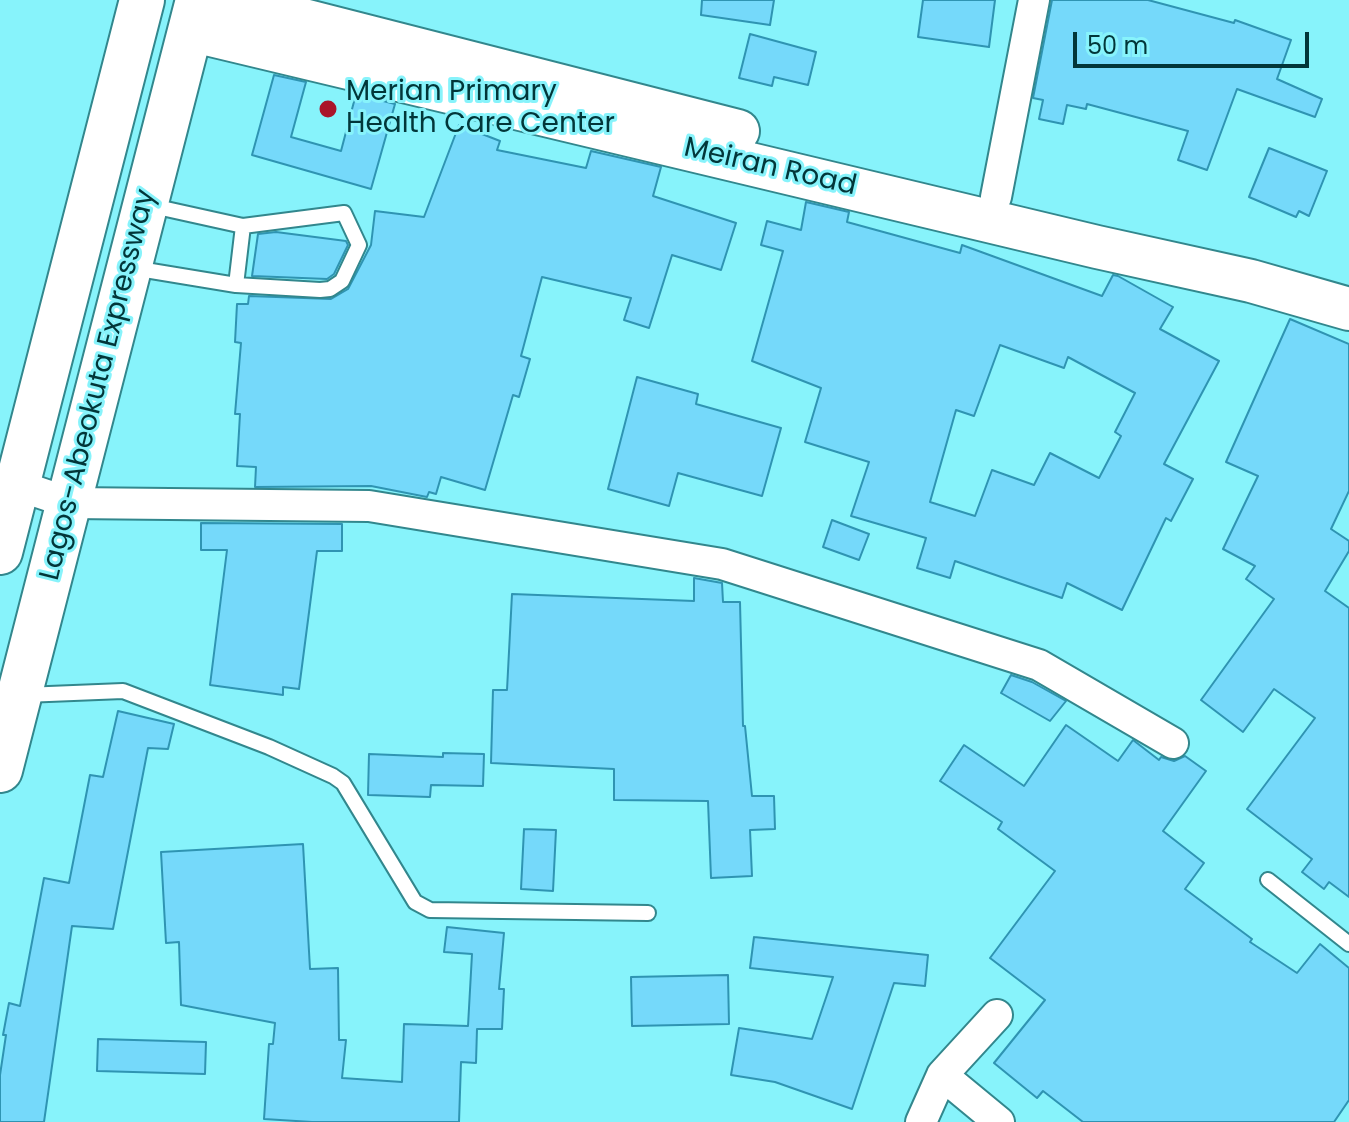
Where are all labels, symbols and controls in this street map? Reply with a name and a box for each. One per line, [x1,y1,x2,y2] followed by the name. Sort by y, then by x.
[1077,16,1313,66] scale bar
[1087,29,1148,62] text: 50 m
[346,76,615,142] place label: Merian Primary Health Care Center
[317,98,339,120] marker: Merian Primary Health Care Center
[681,132,859,204] street label: Meiran Road
[34,186,164,584] street label: Lagos-Abeokuta Expressway

